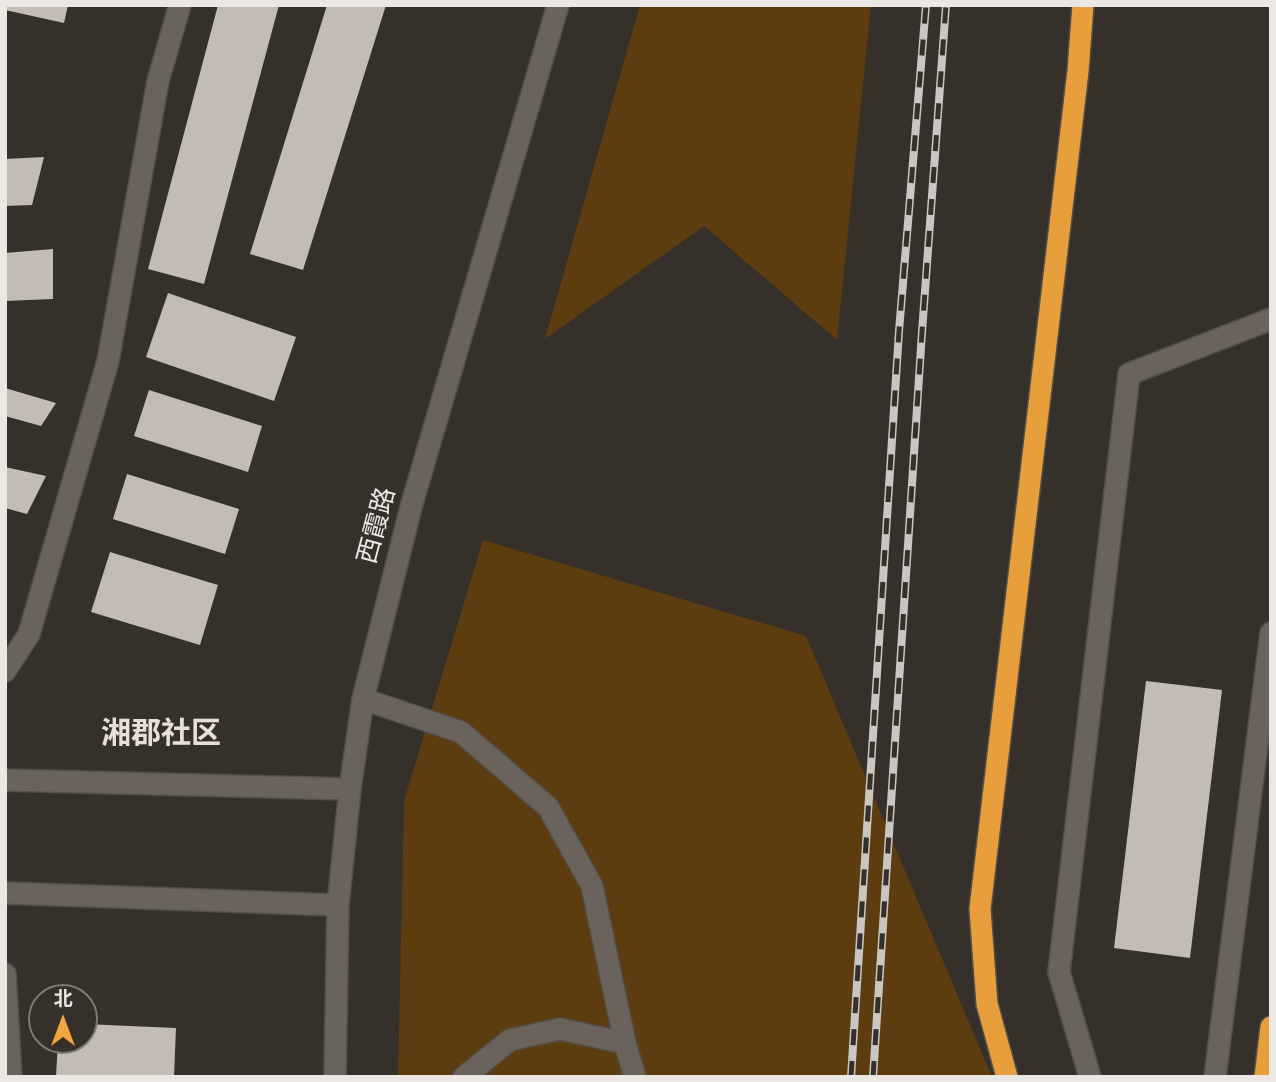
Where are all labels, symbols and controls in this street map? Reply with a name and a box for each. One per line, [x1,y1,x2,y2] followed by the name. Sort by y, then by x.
[353,484,403,568] street label: 西霞路
[101,717,221,753] district label: 湘郡社区
[28,984,98,1054] north arrow
[53,988,73,1011] text: 北

